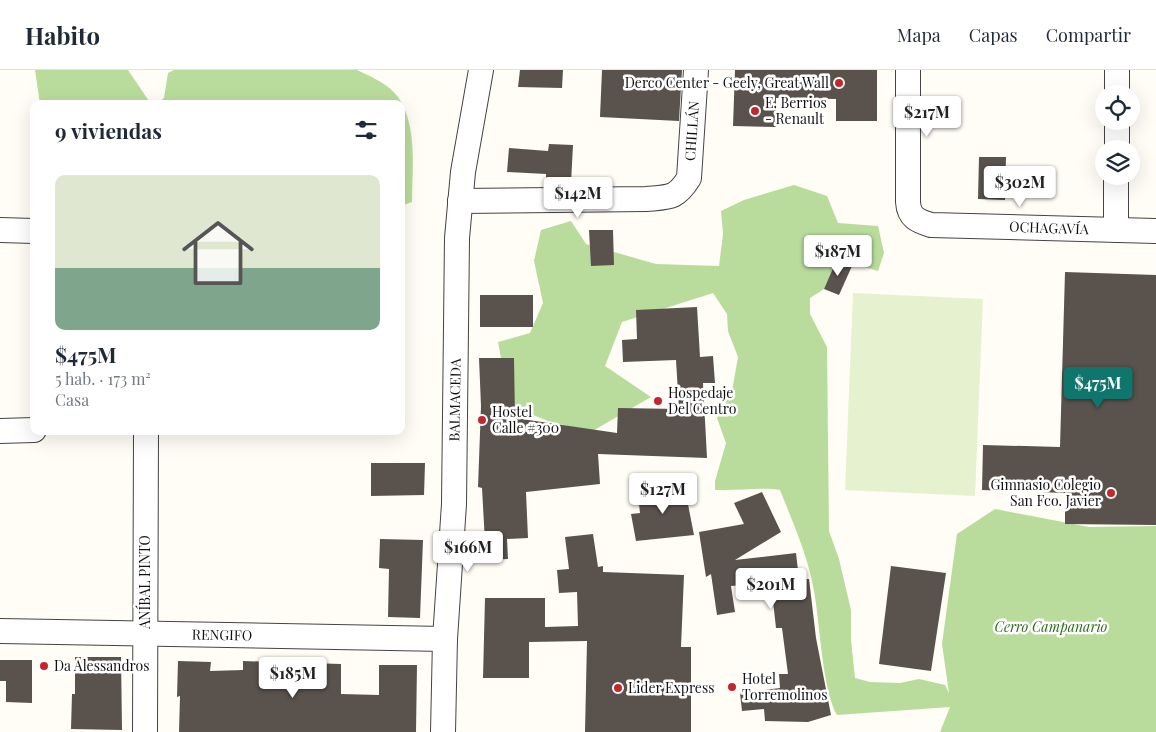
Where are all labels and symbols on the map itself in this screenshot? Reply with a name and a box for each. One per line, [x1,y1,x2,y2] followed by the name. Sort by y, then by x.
[625,73,829,92] place label: Derco Center - Geely, Great Wall
[833,77,845,89] marker: Derco Center - Geely, Great Wall
[765,93,827,128] place label: E. Berrios - Renault
[892,96,962,138] pin: $217M
[680,100,703,161] street label: CHILLÁN
[749,105,761,117] marker: E. Berrios - Renault
[985,166,1055,208] pin: $302M
[543,176,613,219] pin: $142M
[1009,217,1089,238] street label: OCHAGAVÍA
[803,234,873,277] pin: $187M
[444,358,465,442] street label: BALMACEDA
[1063,366,1133,409] pin: $475M
[668,383,737,418] place label: Hospedaje Del Centro
[652,395,664,407] marker: Hospedaje Del Centro
[492,402,559,437] place label: Hostel Calle #300
[476,414,488,426] marker: Hostel Calle #300
[628,472,698,515] pin: $127M
[990,475,1102,510] place label: Gimnasio Colegio San Fco. Javier
[1105,487,1117,499] marker: Gimnasio Colegio San Fco. Javier
[433,530,503,573] pin: $166M
[135,535,154,630] street label: ANÍBAL PINTO
[736,568,806,610] pin: $201M
[995,617,1108,636] park label: Cerro Campanario
[192,624,252,645] street label: RENGIFO
[54,656,150,675] place label: Da Alessandros
[258,656,328,699] pin: $185M
[38,660,50,672] marker: Da Alessandros
[742,669,827,704] place label: Hotel Torremolinos
[628,678,714,697] place label: Lider Express
[726,681,738,693] marker: Hotel Torremolinos
[612,682,624,694] marker: Lider Express

